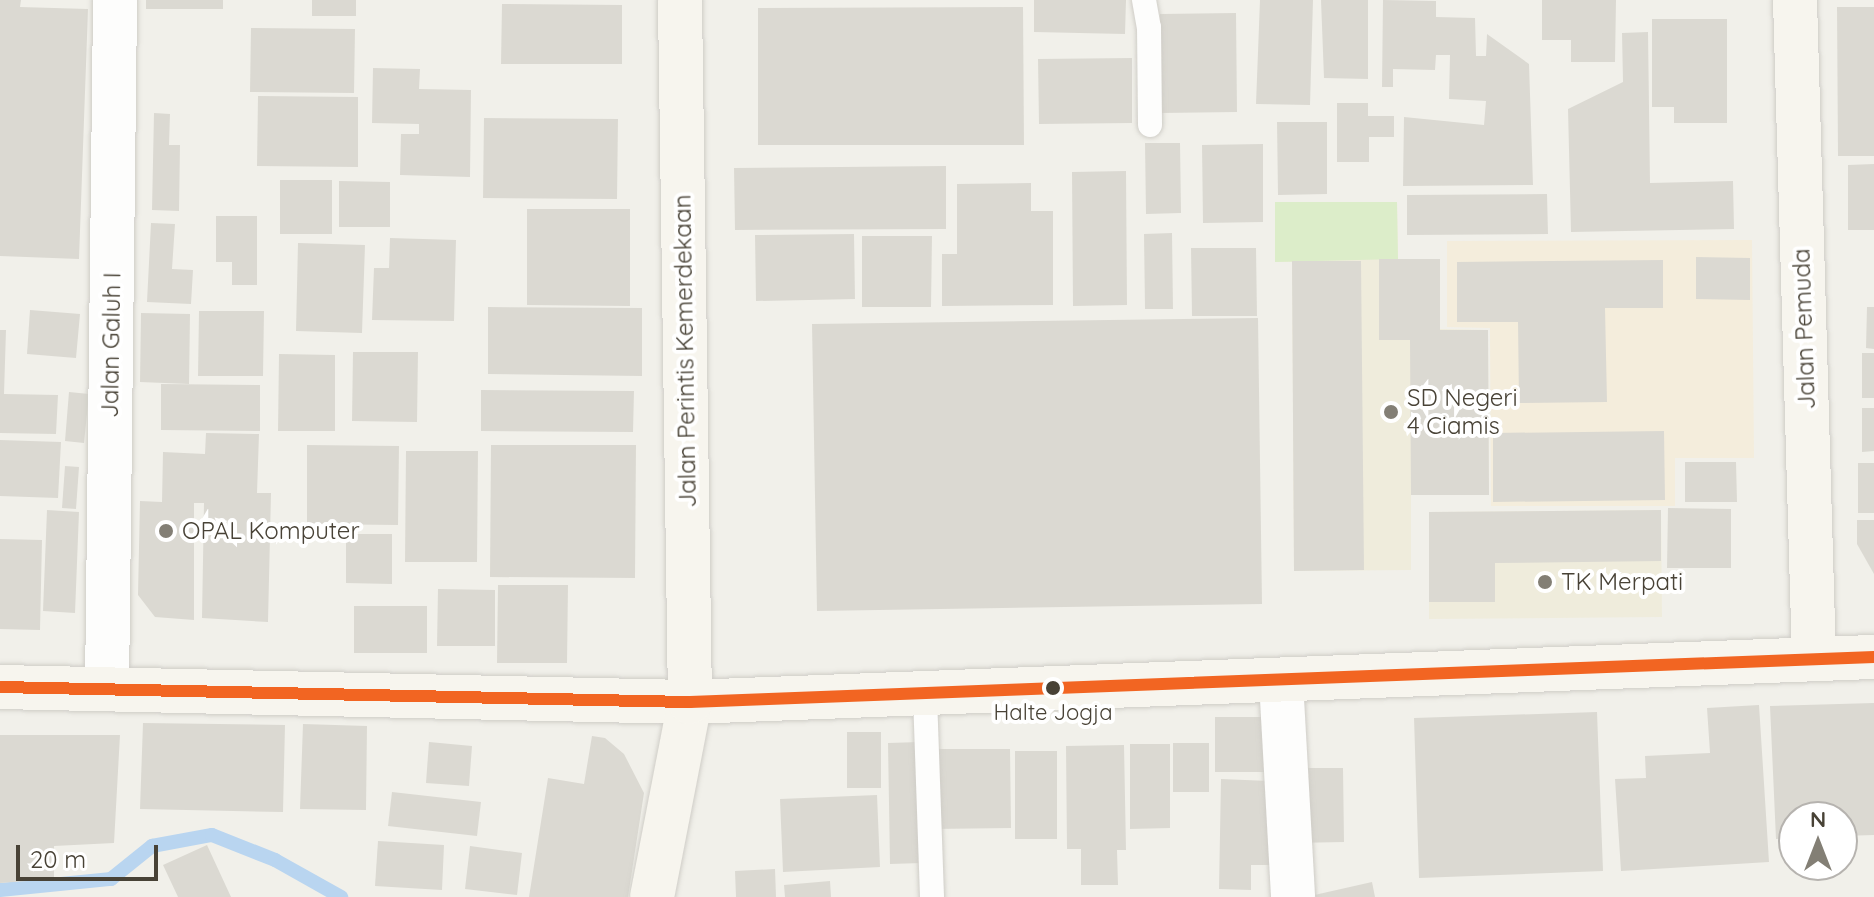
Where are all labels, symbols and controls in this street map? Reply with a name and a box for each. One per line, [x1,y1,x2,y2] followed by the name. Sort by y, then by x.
[668,194,702,508] street label: Jalan Perintis Kemerdekaan
[1787,248,1821,410] street label: Jalan Pemuda
[95,272,127,418] street label: Jalan Galuh I
[1407,384,1518,440] place label: SD Negeri 4 Ciamis
[1382,403,1400,421] marker: SD Negeri 4 Ciamis
[182,517,360,545] place label: OPAL Komputer
[157,522,175,540] marker: OPAL Komputer
[1561,568,1683,596] place label: TK Merpati
[1536,573,1554,591] marker: TK Merpati
[1045,680,1061,696] marker: Halte Jogja
[993,700,1113,726] place label: Halte Jogja
[1778,801,1858,881] north arrow
[1810,805,1826,833] text: N
[20,829,162,879] scale bar
[30,844,86,874] text: 20 m

